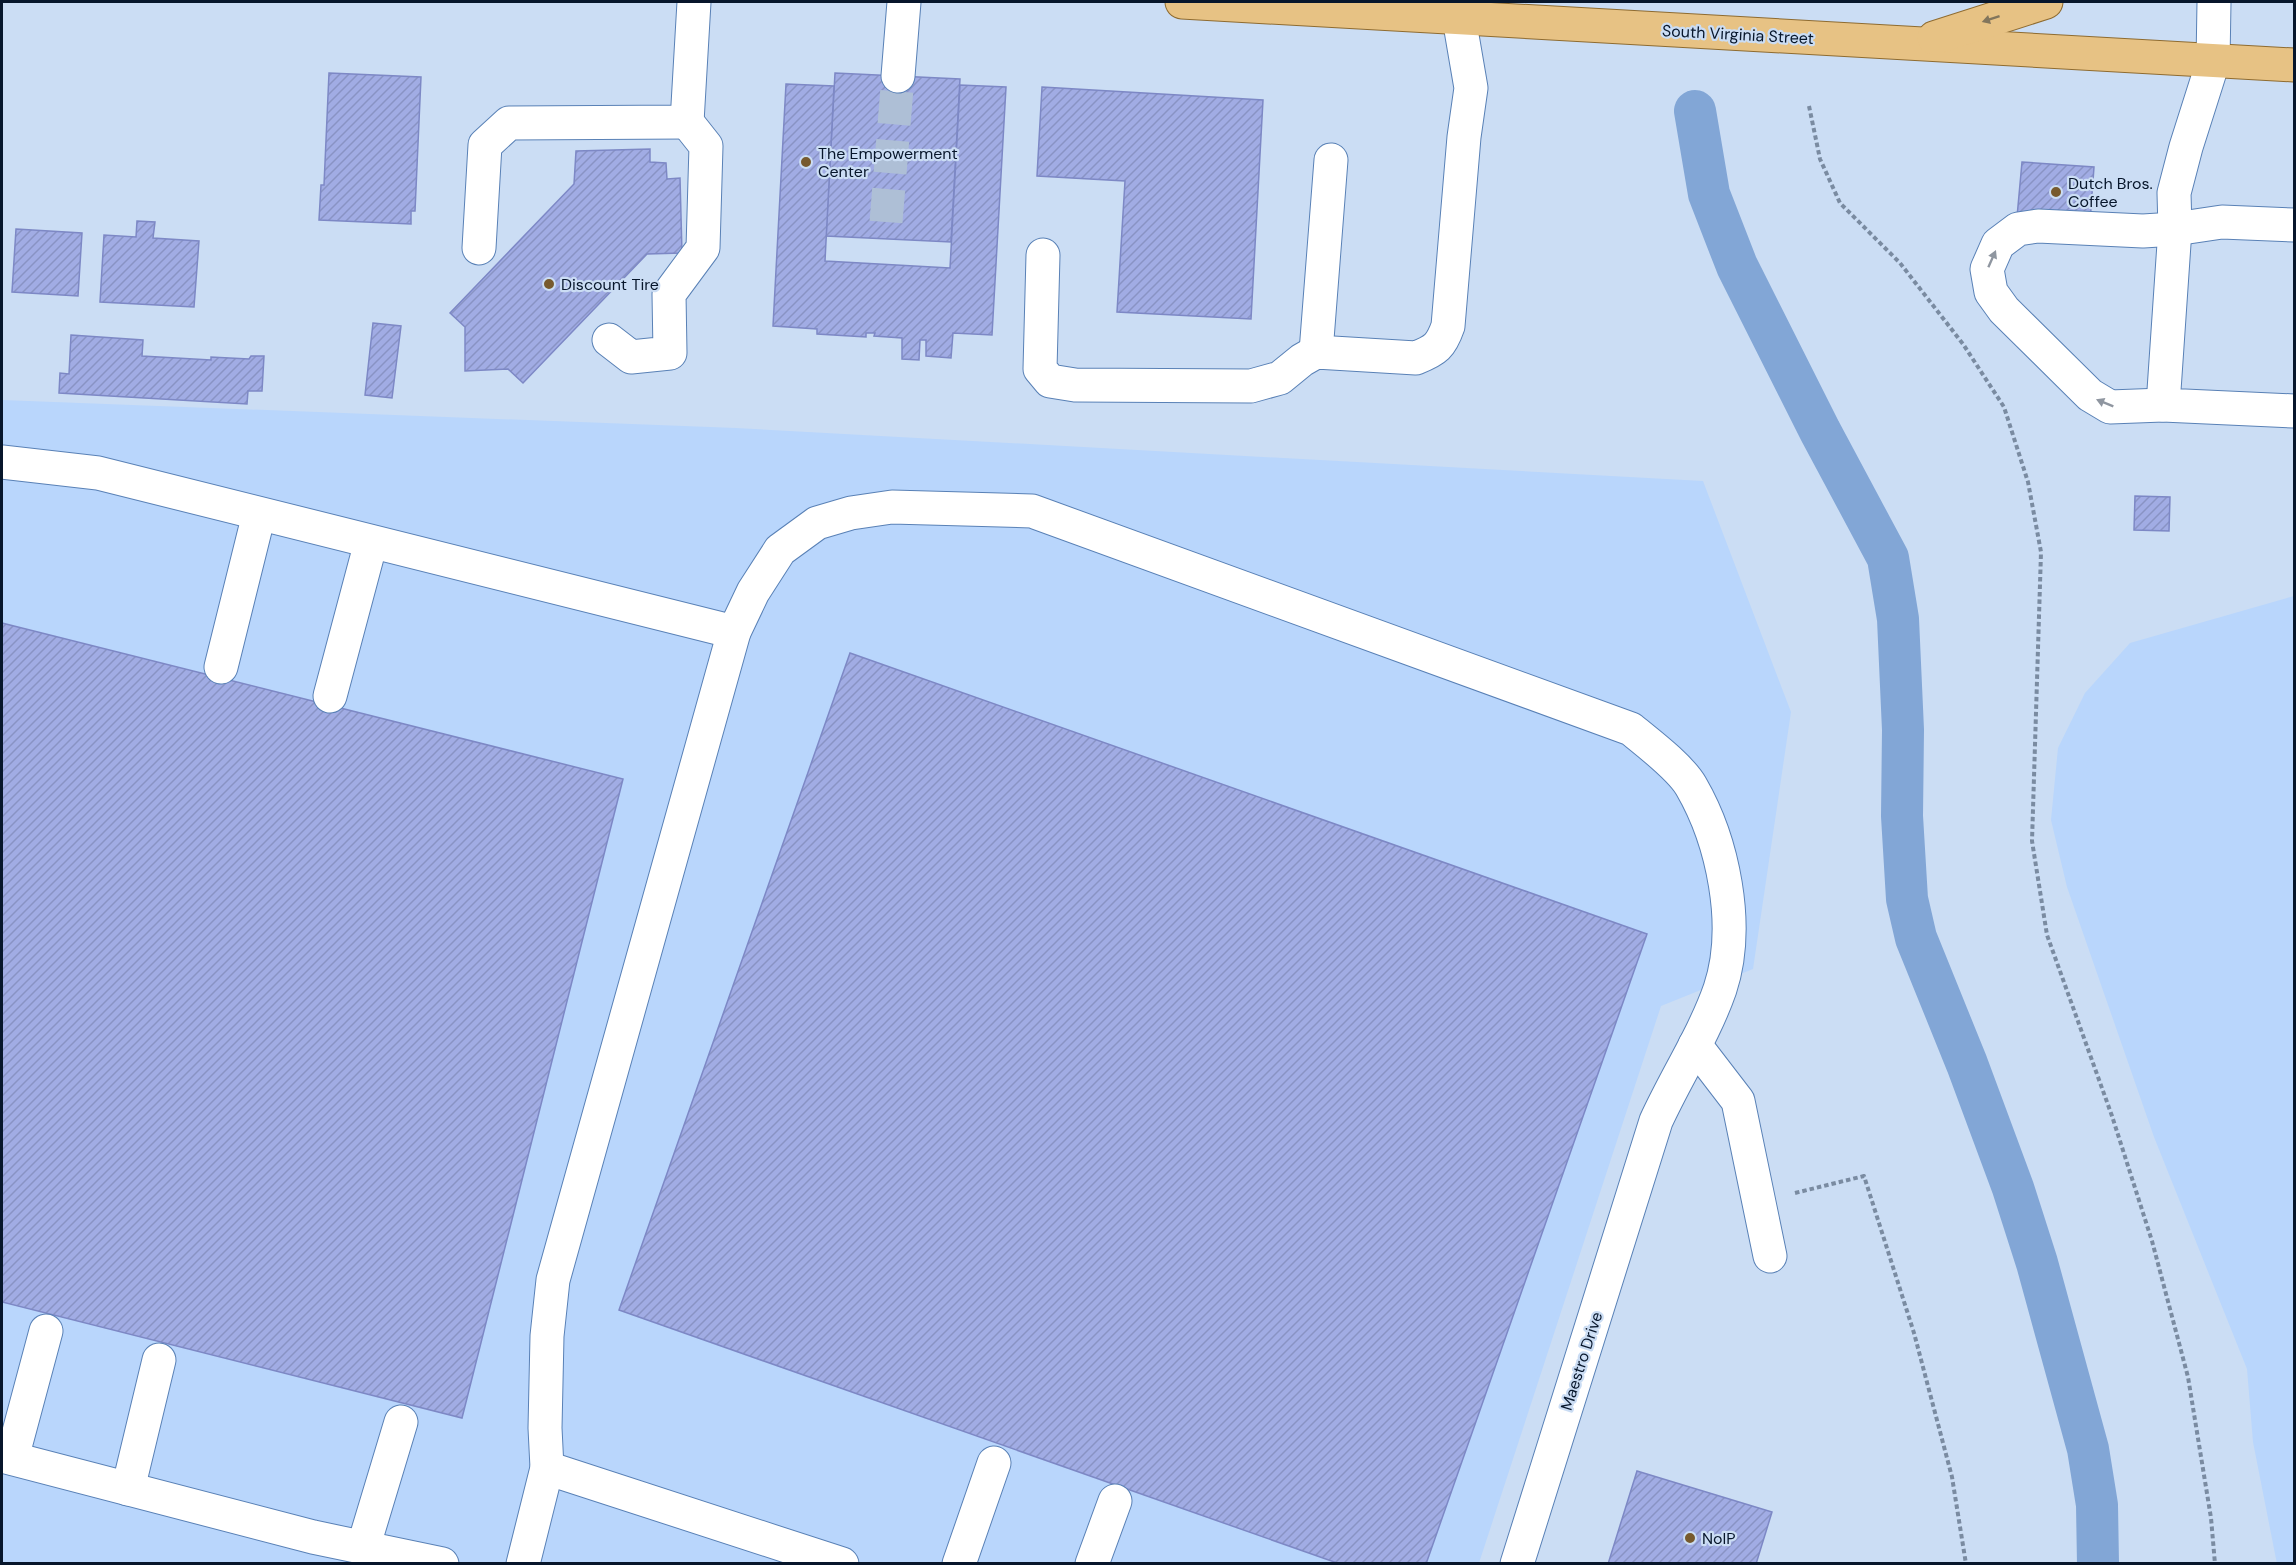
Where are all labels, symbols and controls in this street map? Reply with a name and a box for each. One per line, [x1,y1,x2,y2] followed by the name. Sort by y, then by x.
[1982,15,2000,25] one-way arrow
[1662,20,1814,49] street label: South Virginia Street
[818,143,958,182] place label: The Empowerment Center
[799,155,813,169] marker: The Empowerment Center
[2068,173,2153,212] place label: Dutch Bros. Coffee
[2049,185,2063,199] marker: Dutch Bros. Coffee
[1987,249,1997,267] one-way arrow
[561,274,659,295] place label: Discount Tire
[542,277,556,291] marker: Discount Tire
[2096,398,2114,408] one-way arrow
[1556,1309,1607,1413] street label: Maestro Drive
[1702,1528,1736,1549] place label: NoIP
[1683,1531,1697,1545] marker: NoIP

